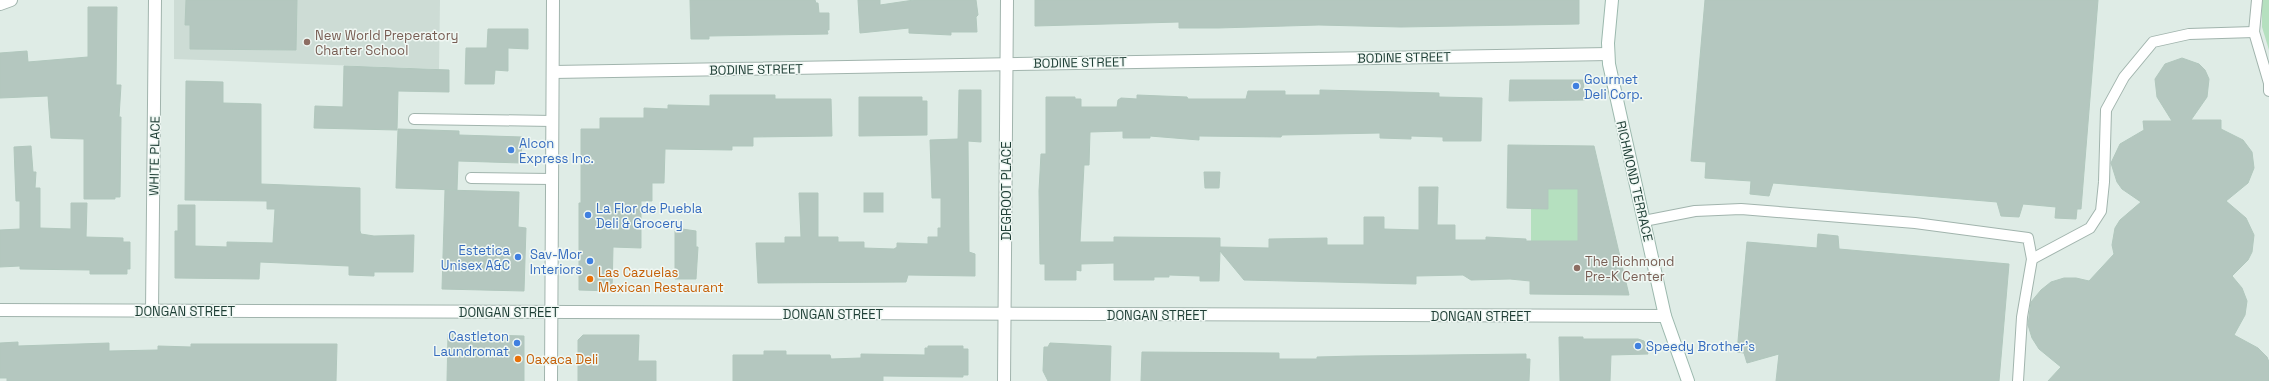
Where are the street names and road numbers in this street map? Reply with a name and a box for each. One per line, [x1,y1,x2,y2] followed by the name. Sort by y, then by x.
[1357,48,1451,67] street label: BODINE STREET
[1033,53,1127,72] street label: BODINE STREET
[709,60,803,79] street label: BODINE STREET
[145,116,164,196] street label: WHITE PLACE
[1612,119,1657,243] street label: RICHMOND TERRACE
[998,141,1015,241] street label: DEGROOT PLACE
[135,303,236,320] street label: DONGAN STREET
[459,304,560,321] street label: DONGAN STREET
[783,306,884,323] street label: DONGAN STREET
[1107,307,1208,324] street label: DONGAN STREET
[1431,308,1532,325] street label: DONGAN STREET

